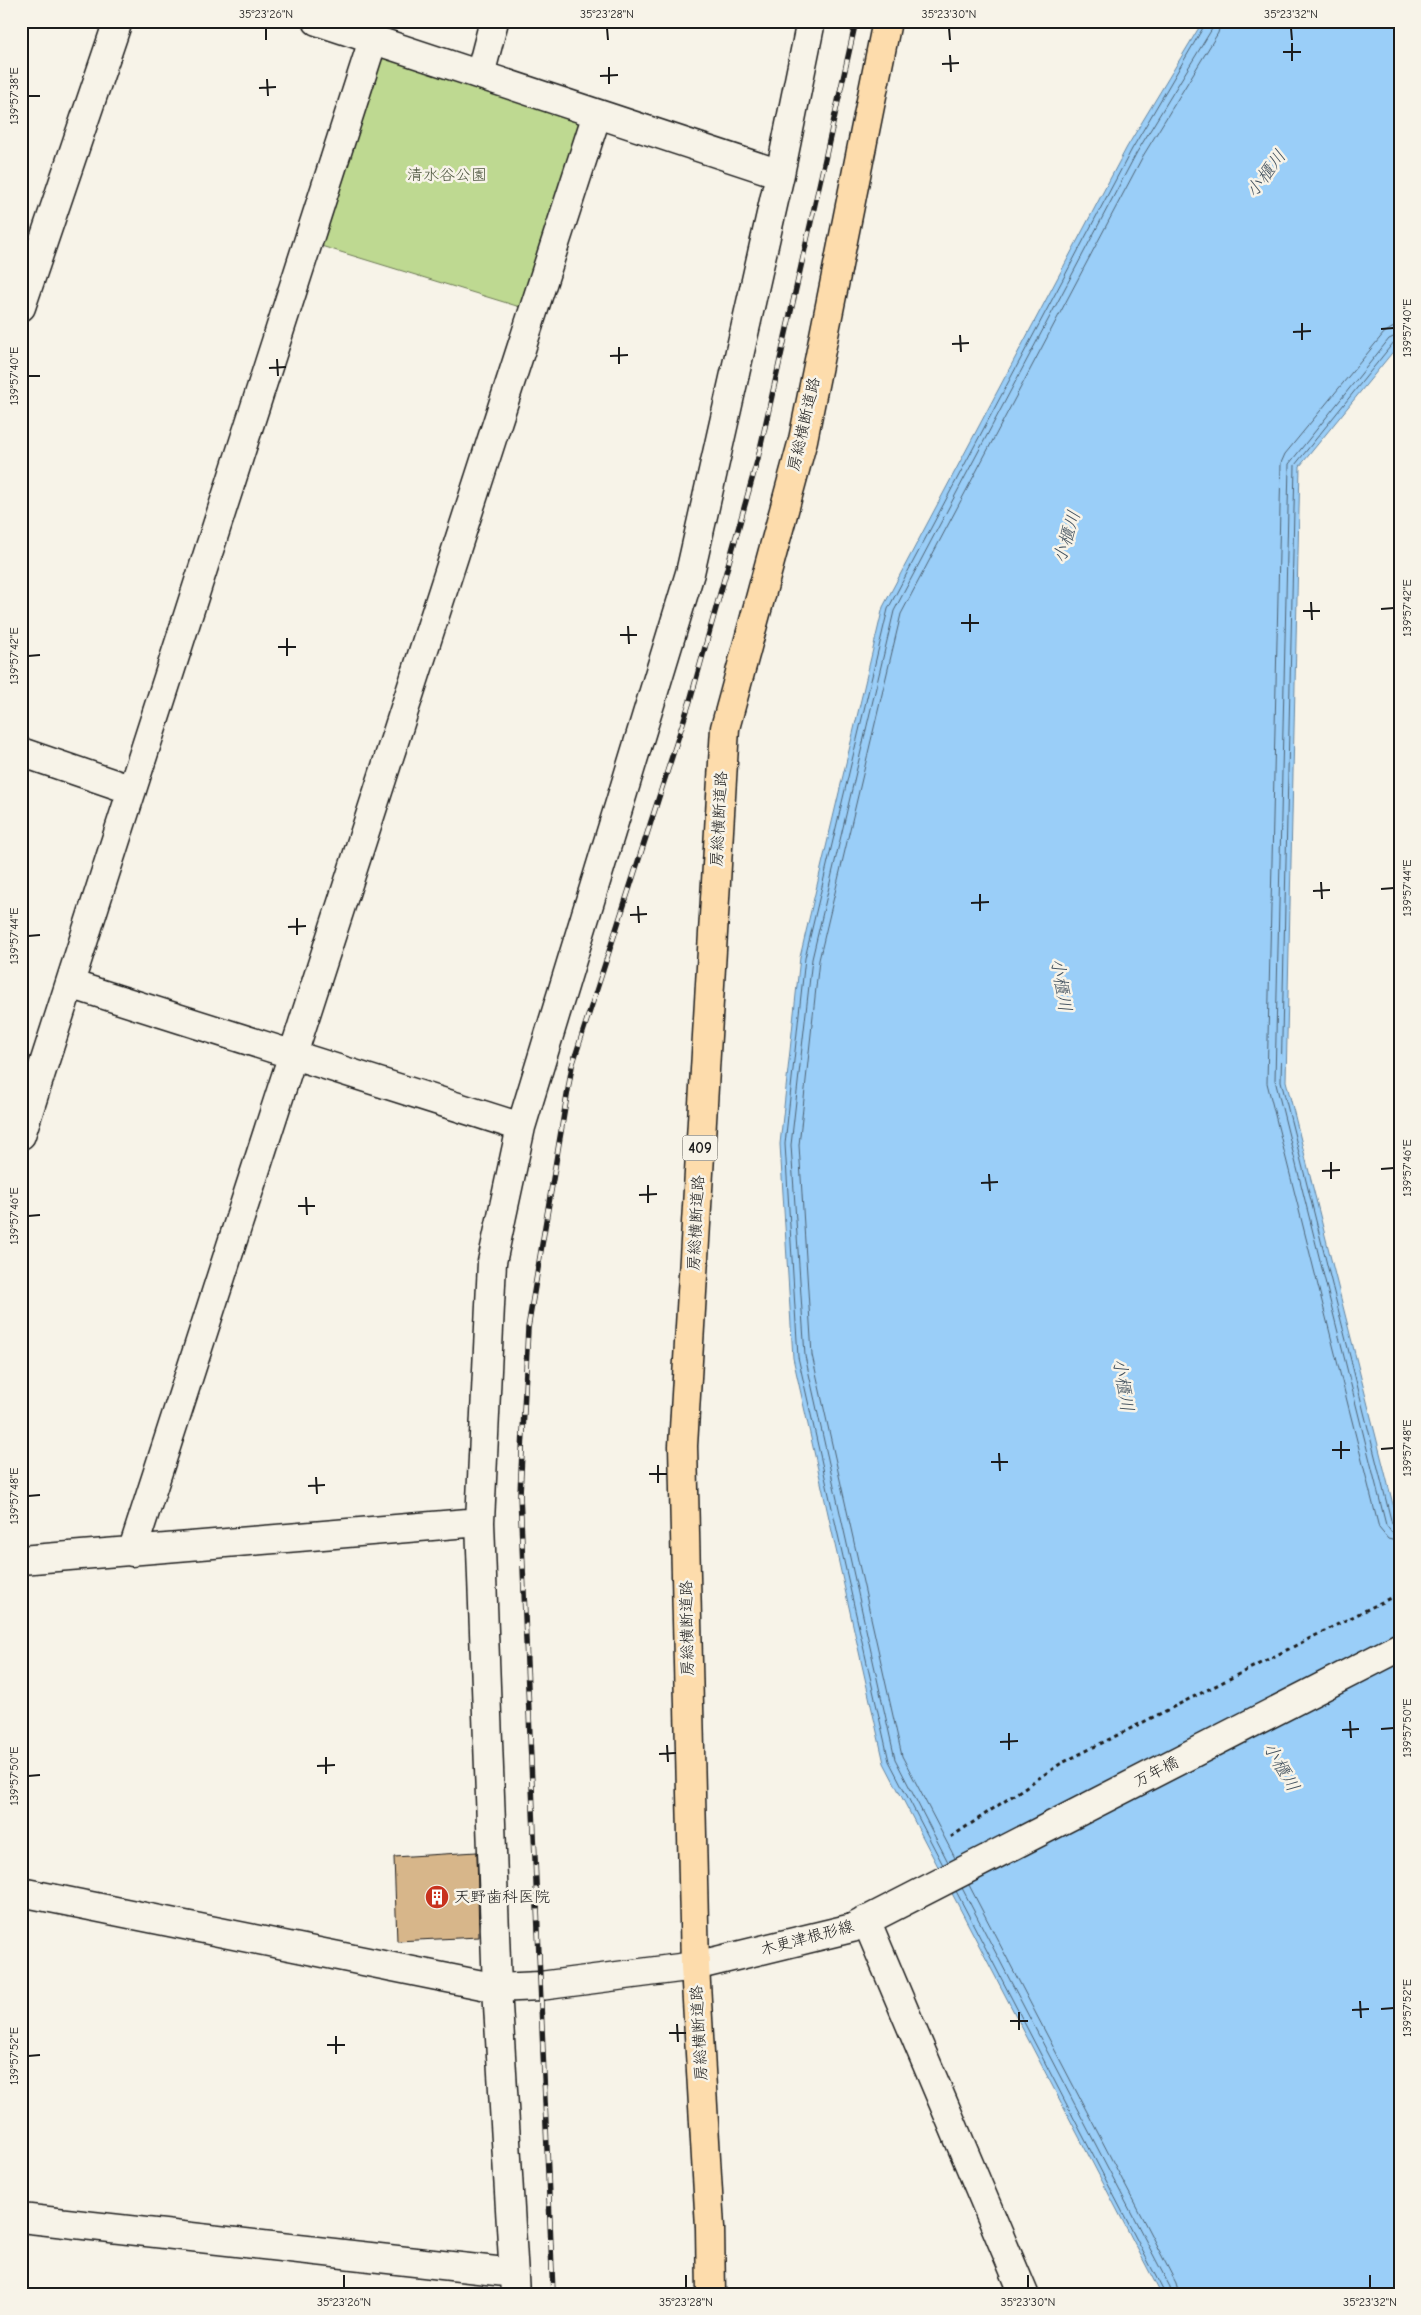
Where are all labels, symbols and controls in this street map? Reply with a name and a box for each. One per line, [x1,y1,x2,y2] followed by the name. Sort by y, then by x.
[239,7,293,21] text: 35°23'26"N
[580,7,634,21] text: 35°23'28"N
[922,7,976,21] text: 35°23'30"N
[1264,7,1318,21] text: 35°23'32"N
[7,67,21,125] text: 139°57'38"E
[1241,146,1291,202] water label: 小櫃川
[407,166,487,184] park label: 清水谷公園
[1400,299,1414,357] text: 139°57'40"E
[7,347,21,405] text: 139°57'40"E
[784,375,824,473] street label: 房総横断道路
[1049,508,1085,566] water label: 小櫃川
[1400,579,1414,637] text: 139°57'42"E
[7,627,21,685] text: 139°57'42"E
[707,771,731,867] street label: 房総横断道路
[1400,860,1414,916] text: 139°57'44"E
[7,908,21,964] text: 139°57'44"E
[1046,957,1076,1013] water label: 小櫃川
[682,1136,718,1160] road number: 409
[1400,1139,1414,1197] text: 139°57'46"E
[684,1175,708,1271] street label: 房総横断道路
[7,1187,21,1245] text: 139°57'46"E
[1108,1357,1138,1413] water label: 小櫃川
[1400,1419,1414,1477] text: 139°57'48"E
[7,1467,21,1525] text: 139°57'48"E
[677,1580,697,1676] street label: 房総横断道路
[1400,1698,1414,1758] text: 139°57'50"E
[1258,1738,1304,1796] water label: 小櫃川
[7,1746,21,1806] text: 139°57'50"E
[1131,1753,1181,1791] street label: 万年橋
[424,1884,450,1910] building icon: 天野歯科医院
[454,1888,550,1906] place label: 天野歯科医院
[758,1917,856,1959] street label: 木更津根形線
[1400,1979,1414,2037] text: 139°57'52"E
[687,1985,711,2081] street label: 房総横断道路
[7,2027,21,2085] text: 139°57'52"E
[317,2295,371,2309] text: 35°23'26"N
[659,2295,713,2309] text: 35°23'28"N
[1001,2295,1055,2309] text: 35°23'30"N
[1343,2295,1397,2309] text: 35°23'32"N

